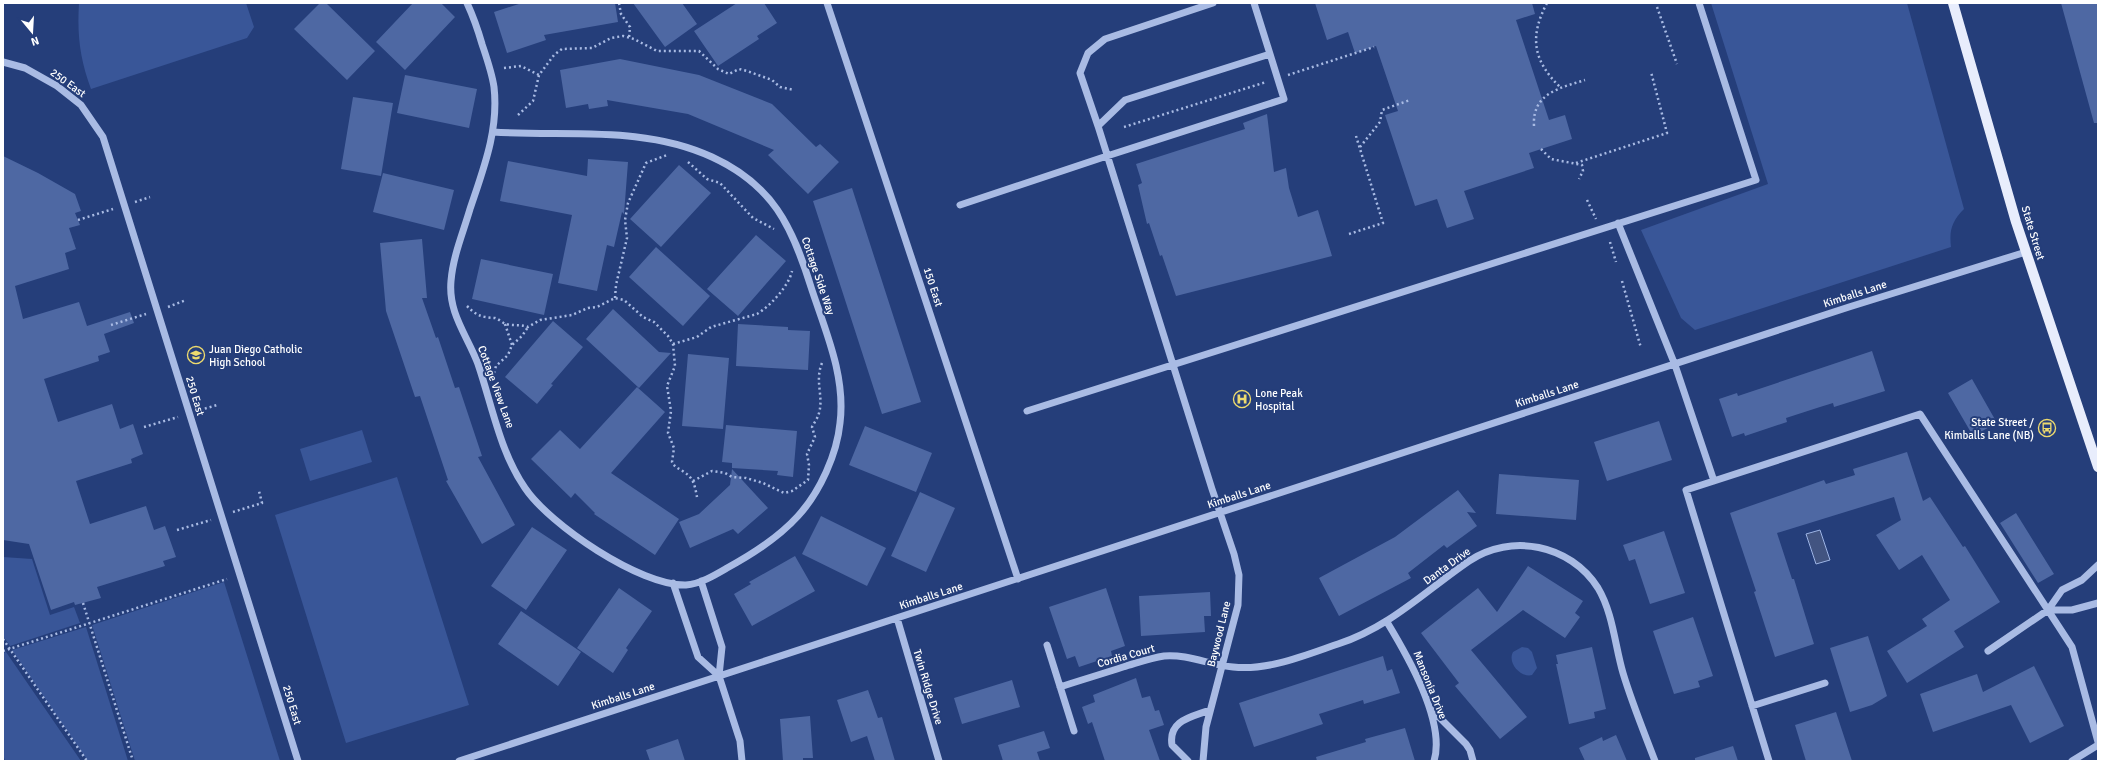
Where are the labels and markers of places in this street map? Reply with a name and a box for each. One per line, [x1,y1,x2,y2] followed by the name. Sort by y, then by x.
[209,343,302,369] place label: Juan Diego Catholic High School
[186,345,206,365] school or university icon: Juan Diego Catholic High School
[1255,387,1303,413] place label: Lone Peak Hospital
[1232,389,1252,409] hospital icon: Lone Peak Hospital
[1944,416,2034,442] place label: State Street / Kimballs Lane (NB)
[2037,418,2057,438] bus stop icon: State Street / Kimballs Lane (NB)

